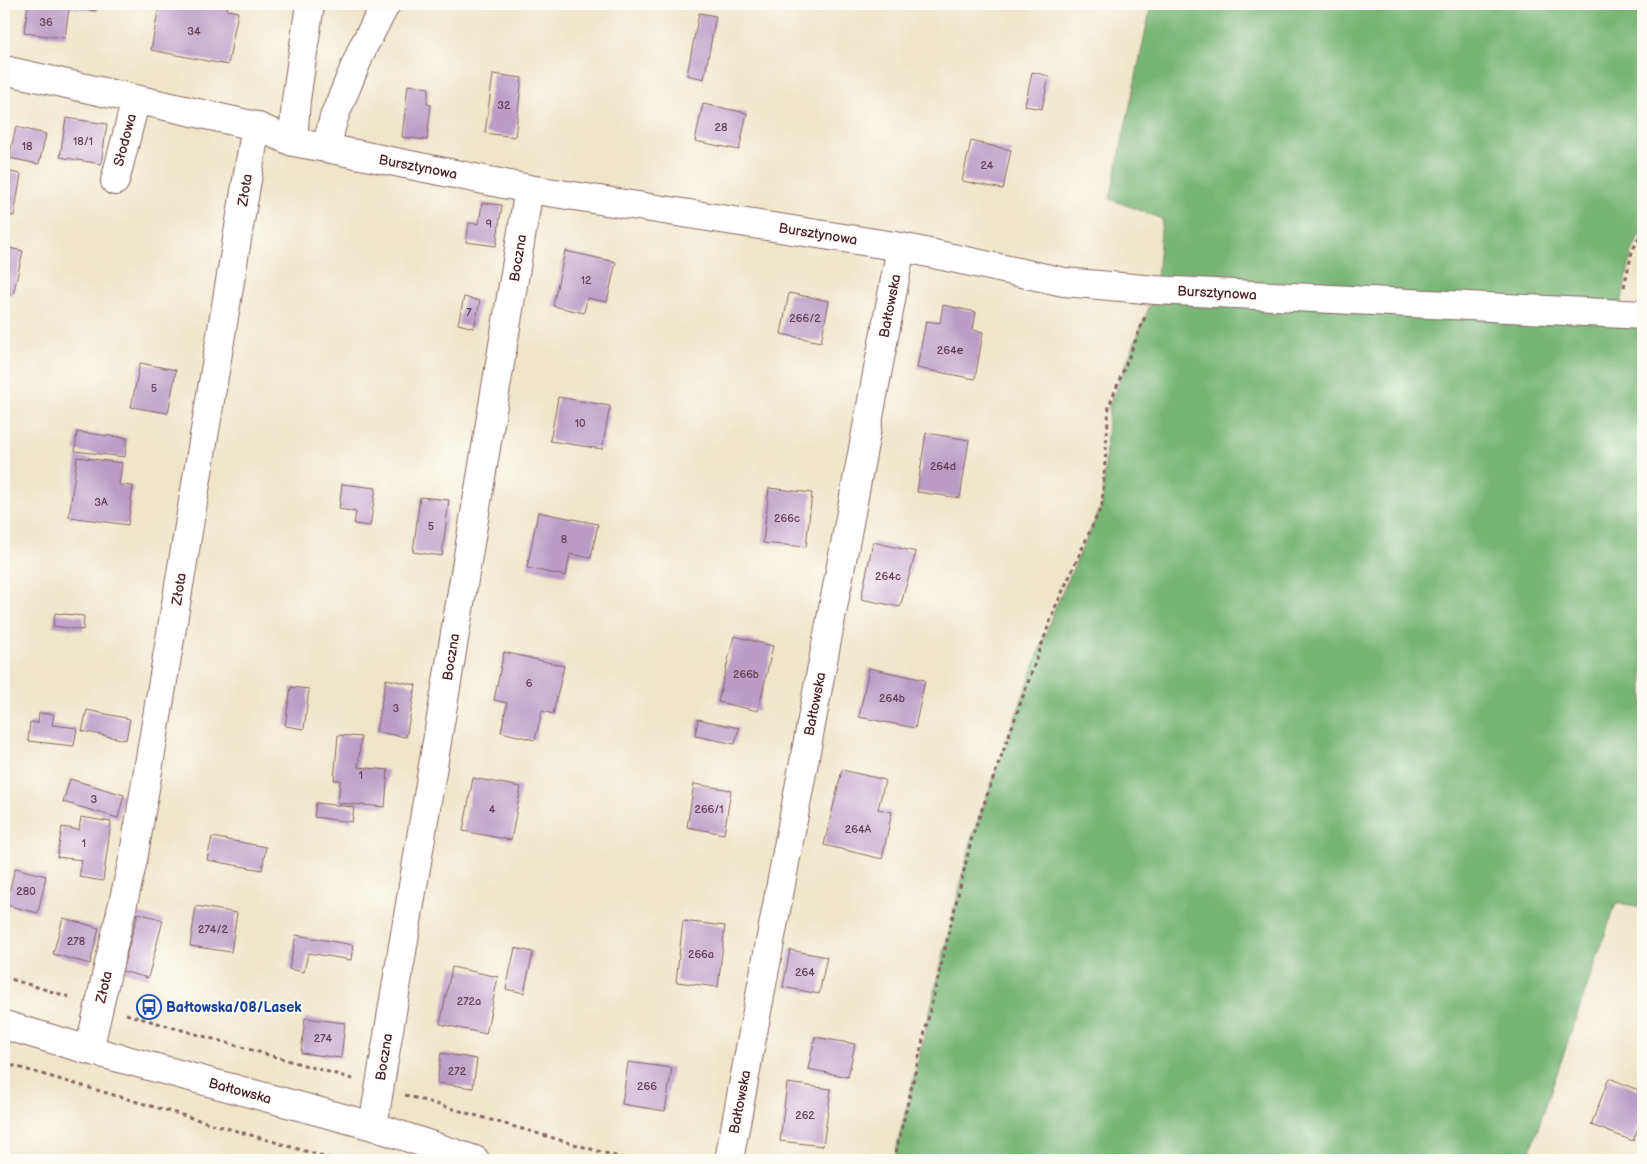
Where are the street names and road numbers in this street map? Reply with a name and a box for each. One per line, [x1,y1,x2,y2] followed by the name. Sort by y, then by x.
[110,112,140,168] street label: Słodowa
[377,151,459,183] street label: Bursztynowa
[234,173,256,208] street label: Złota
[777,219,859,249] street label: Bursztynowa
[506,233,530,283] street label: Boczna
[876,273,905,339] street label: Bałtowska
[1177,282,1257,304] street label: Bursztynowa
[168,572,190,607] street label: Złota
[439,632,463,682] street label: Boczna
[801,671,830,737] street label: Bałtowska
[92,969,116,1006] street label: Złota
[372,1032,396,1082] street label: Boczna
[726,1069,755,1135] street label: Bałtowska
[207,1074,273,1108] street label: Bałtowska

